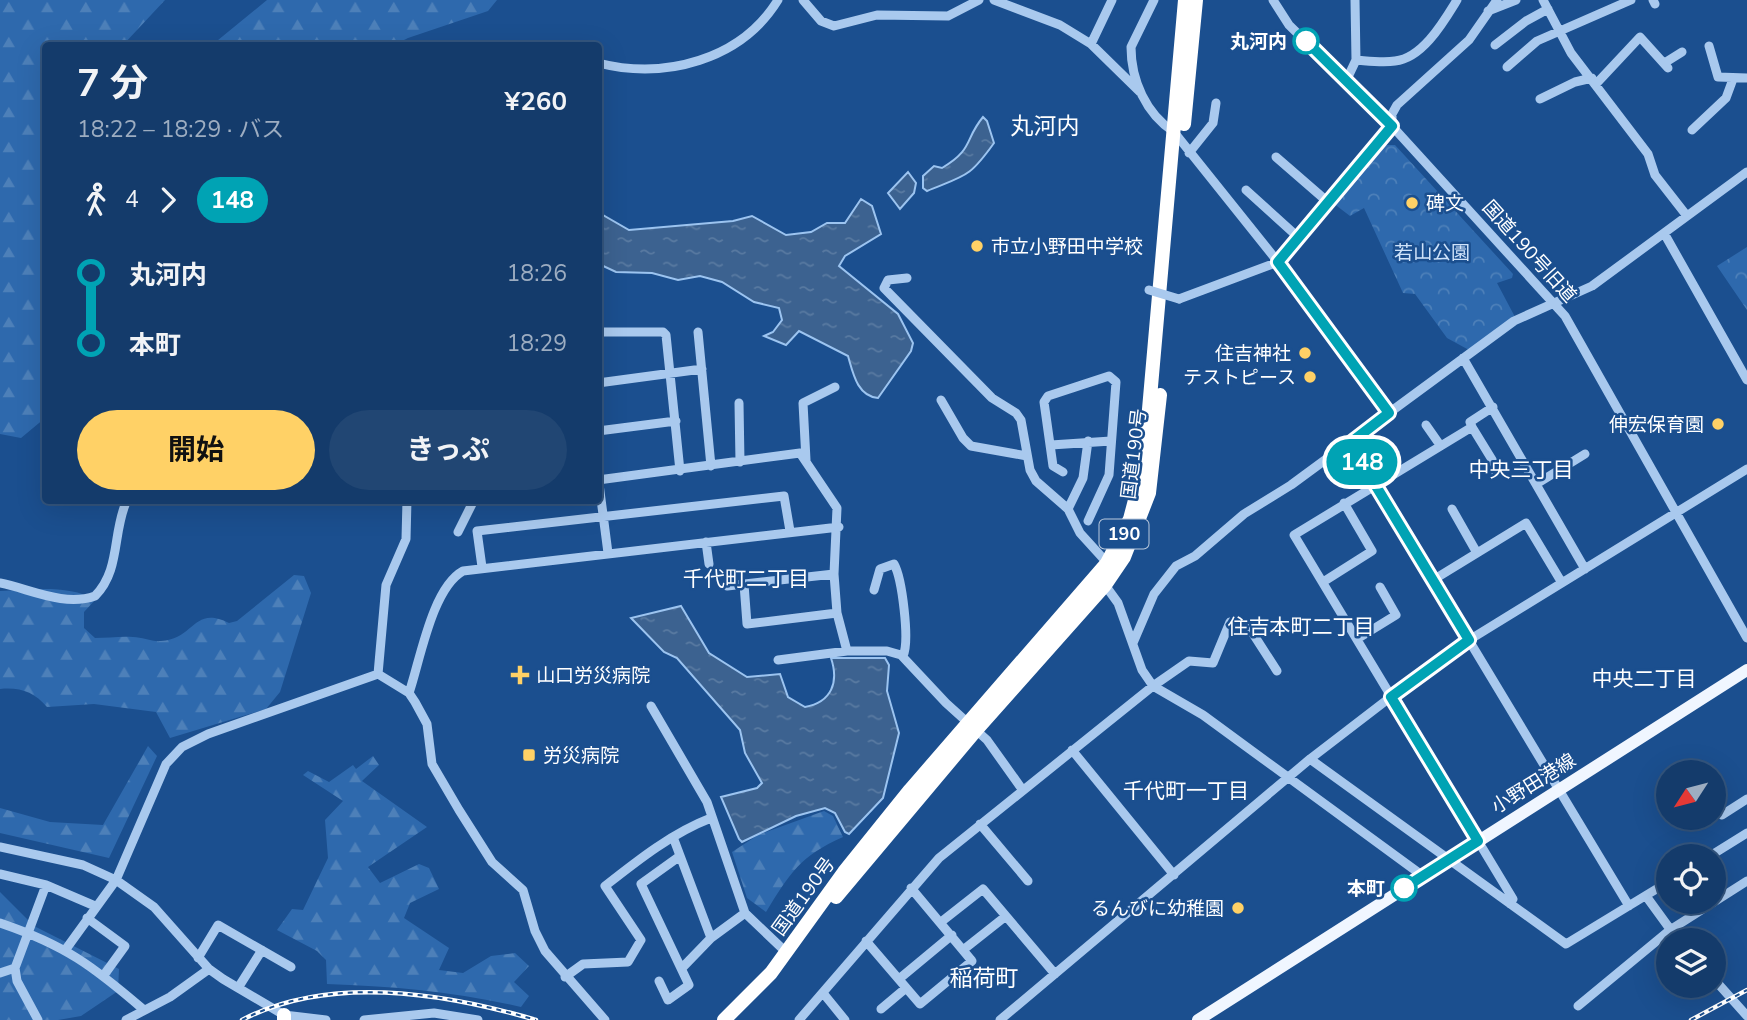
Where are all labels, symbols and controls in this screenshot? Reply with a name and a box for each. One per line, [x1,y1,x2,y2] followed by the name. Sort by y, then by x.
[1293,28,1319,54] marker: 丸河内
[1230,29,1287,55] place label: 丸河内
[77,58,148,109] text: 7 分
[505,84,567,119] text: ¥260
[1011,111,1080,142] district label: 丸河内
[77,114,284,145] text: 18:22 – 18:29 · バス
[77,181,115,219] icon: walk
[149,181,187,219] icon: forward
[125,184,139,215] text: 4
[211,184,254,216] text: 148
[1426,191,1464,217] place label: 碑文
[1404,195,1420,211] marker: 碑文
[1476,195,1582,308] street label: 国道190号旧道
[991,234,1143,260] place label: 市立小野田中学校
[969,238,985,254] marker: 市立小野田中学校
[1394,240,1470,266] park label: 若山公園
[129,258,207,293] text: 丸河内
[507,258,567,289] text: 18:26
[129,328,181,363] text: 本町
[507,328,567,359] text: 18:29
[1215,341,1291,367] place label: 住吉神社
[1297,345,1313,361] marker: 住吉神社
[1183,365,1296,391] place label: テストピース
[1302,369,1318,385] marker: テストピース
[1116,407,1152,501] street label: 国道190号
[77,410,315,490] button: 開始
[329,410,567,490] button: きっぷ
[1609,412,1704,438] place label: 伸宏保育園
[1710,416,1726,432] marker: 伸宏保育園
[1322,439,1402,485] line badge: 148
[1340,446,1384,478] text: 148
[1469,456,1574,484] district label: 中央三丁目
[1100,520,1148,548] road number: 190
[683,565,809,593] district label: 千代町二丁目
[1228,613,1375,641] district label: 住吉本町二丁目
[536,663,650,689] place label: 山口労災病院
[510,665,530,685] marker: 山口労災病院
[1592,665,1697,693] district label: 中央二丁目
[543,743,619,769] place label: 労災病院
[521,747,537,763] marker: 労災病院
[1486,748,1581,820] street label: 小野田港線
[1656,760,1726,830] north arrow
[1656,760,1726,998] map controls
[1123,777,1249,805] district label: 千代町一丁目
[1656,844,1726,914] button: locate
[766,852,841,941] street label: 国道190号
[1391,875,1417,901] marker: 本町
[1347,876,1385,902] place label: 本町
[1091,896,1224,922] place label: るんびに幼稚園
[1230,900,1246,916] marker: るんびに幼稚園
[1656,928,1726,998] button: layers
[950,963,1019,994] district label: 稲荷町

